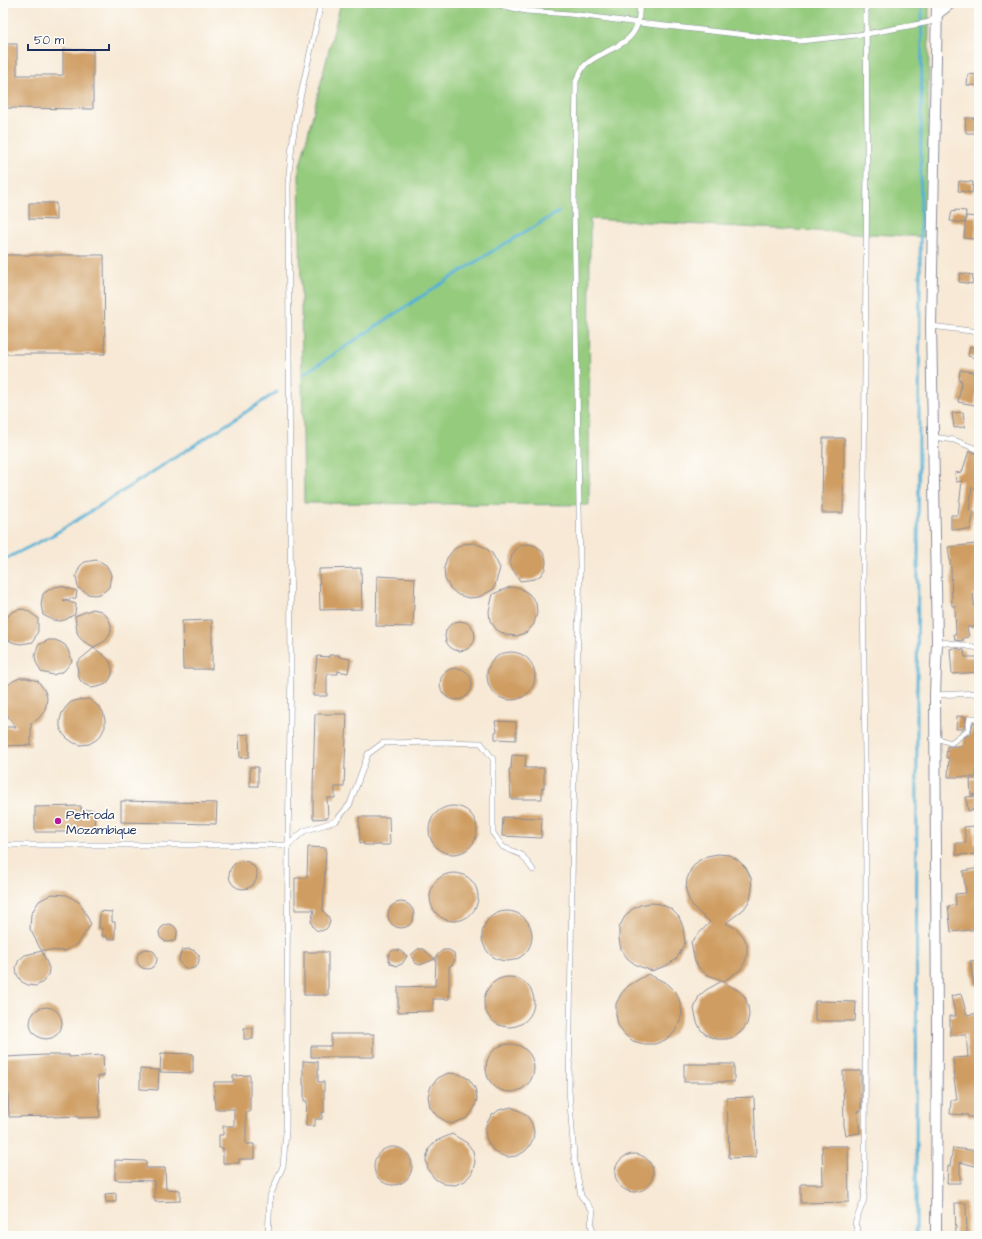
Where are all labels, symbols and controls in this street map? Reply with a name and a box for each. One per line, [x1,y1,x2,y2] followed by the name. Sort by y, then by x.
[28,26,109,52] scale bar
[34,32,65,49] text: 50 m
[66,806,137,839] place label: Petroda Mozambique
[53,816,63,826] marker: Petroda Mozambique

